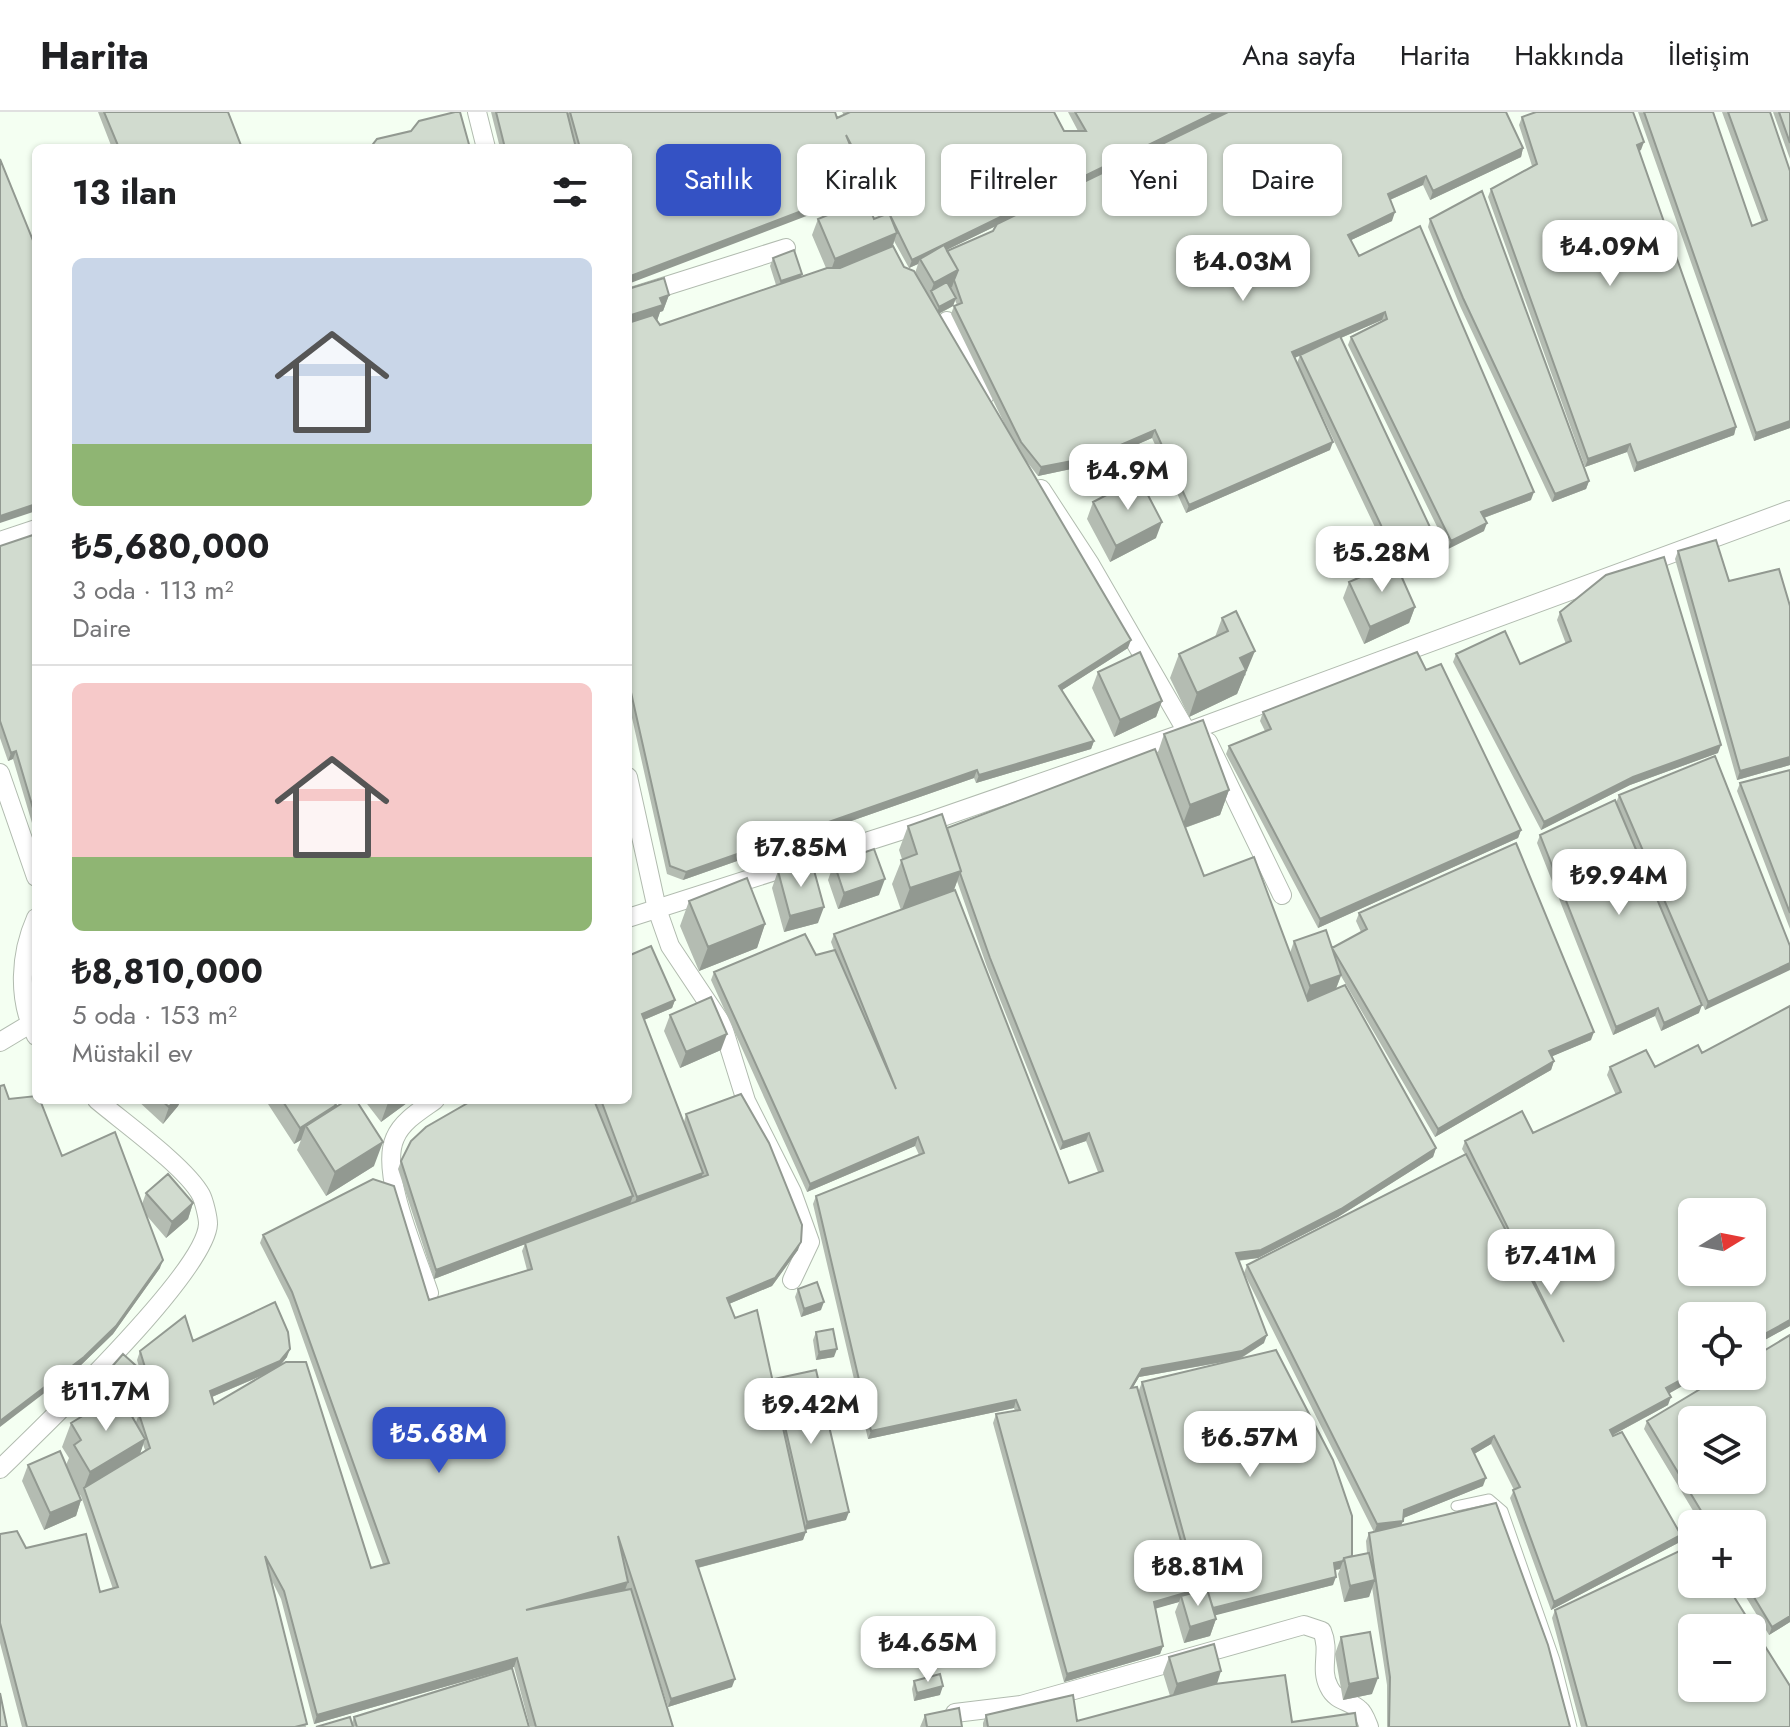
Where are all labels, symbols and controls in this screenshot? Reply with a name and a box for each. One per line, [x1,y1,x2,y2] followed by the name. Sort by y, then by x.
[40,28,149,83] text: Harita
[1242,35,1356,76] text: Ana sayfa
[1400,35,1470,76] text: Harita
[1514,35,1624,76] text: Hakkında
[1668,35,1750,76] text: İletişim
[656,144,781,216] chip: Satılık
[797,144,925,216] chip: Kiralık
[941,144,1086,216] chip: Filtreler
[1102,144,1207,216] chip: Yeni
[1223,144,1342,216] chip: Daire
[72,168,177,217] text: 13 ilan
[548,170,592,214] icon: filters
[1545,220,1675,288] pin: ₺4.09M
[1560,227,1660,265] text: ₺4.09M
[1178,235,1308,303] pin: ₺4.03M
[1194,242,1292,280] text: ₺4.03M
[260,310,404,454] icon: home
[1072,444,1184,512] pin: ₺4.9M
[1087,451,1169,489] text: ₺4.9M
[72,522,270,571] text: ₺5,680,000
[1317,526,1447,594] pin: ₺5.28M
[1334,533,1430,571] text: ₺5.28M
[72,571,234,609] text: 3 oda · 113 m²
[72,609,131,647] text: Daire
[260,735,404,879] icon: home
[736,821,866,889] pin: ₺7.85M
[755,828,847,866] text: ₺7.85M
[1554,849,1684,917] pin: ₺9.94M
[1570,856,1668,894] text: ₺9.94M
[72,947,263,996] text: ₺8,810,000
[72,996,237,1034] text: 5 oda · 153 m²
[72,1034,192,1072] text: Müstakil ev
[1678,1198,1766,1286] north arrow
[1678,1198,1766,1702] map controls
[1486,1229,1616,1297] pin: ₺7.41M
[1506,1236,1596,1274] text: ₺7.41M
[1678,1302,1766,1390] button: locate
[41,1365,171,1433] pin: ₺11.7M
[62,1372,150,1410] text: ₺11.7M
[746,1378,876,1446] pin: ₺9.42M
[762,1385,860,1423] text: ₺9.42M
[1678,1406,1766,1494] button: layers
[374,1407,504,1475] pin: ₺5.68M
[1185,1411,1315,1479] pin: ₺6.57M
[391,1414,487,1452] text: ₺5.68M
[1202,1418,1298,1456] text: ₺6.57M
[1678,1510,1766,1598] button: +
[1133,1540,1263,1608] pin: ₺8.81M
[1152,1547,1244,1585] text: ₺8.81M
[1678,1614,1766,1702] button: −
[863,1616,993,1684] pin: ₺4.65M
[879,1623,977,1661] text: ₺4.65M

